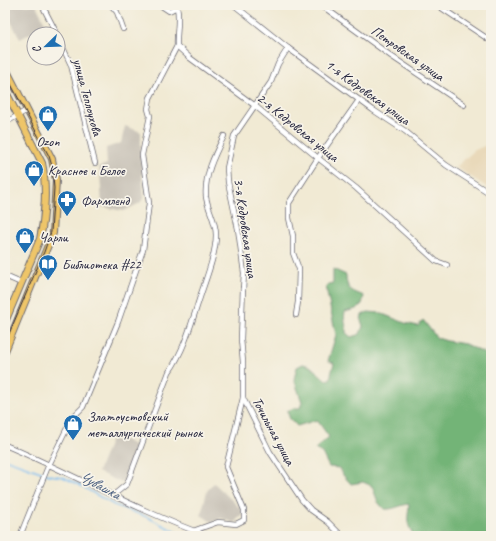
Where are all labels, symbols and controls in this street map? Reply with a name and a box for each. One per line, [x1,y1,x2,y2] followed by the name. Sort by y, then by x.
[368,22,448,85] street label: Петровская улица
[26,26,66,66] north arrow
[29,43,44,55] text: С
[69,56,106,139] street label: улица Теплоухова
[322,56,414,130] street label: 1-я Кедровская улица
[253,89,343,166] street label: 2-я Кедровская улица
[37,104,59,132] shop icon: Ozon
[36,133,60,150] place label: Ozon
[23,159,45,187] shop icon: Красное и Белое
[48,162,126,179] place label: Красное и Белое
[230,177,261,280] street label: 3-я Кедровская улица
[56,189,78,217] pharmacy icon: Фармленд
[81,192,131,209] place label: Фармленд
[14,226,36,254] shop icon: Чарли
[39,229,69,246] place label: Чарли
[37,253,59,281] library icon: Библиотека #22
[62,256,143,273] place label: Библиотека #22
[248,394,299,469] street label: Точильная улица
[87,408,204,441] place label: Златоустовский металлургический рынок
[62,413,84,441] shop icon: Златоустовский металлургический рынок
[76,467,125,505] water label: Чувашка

